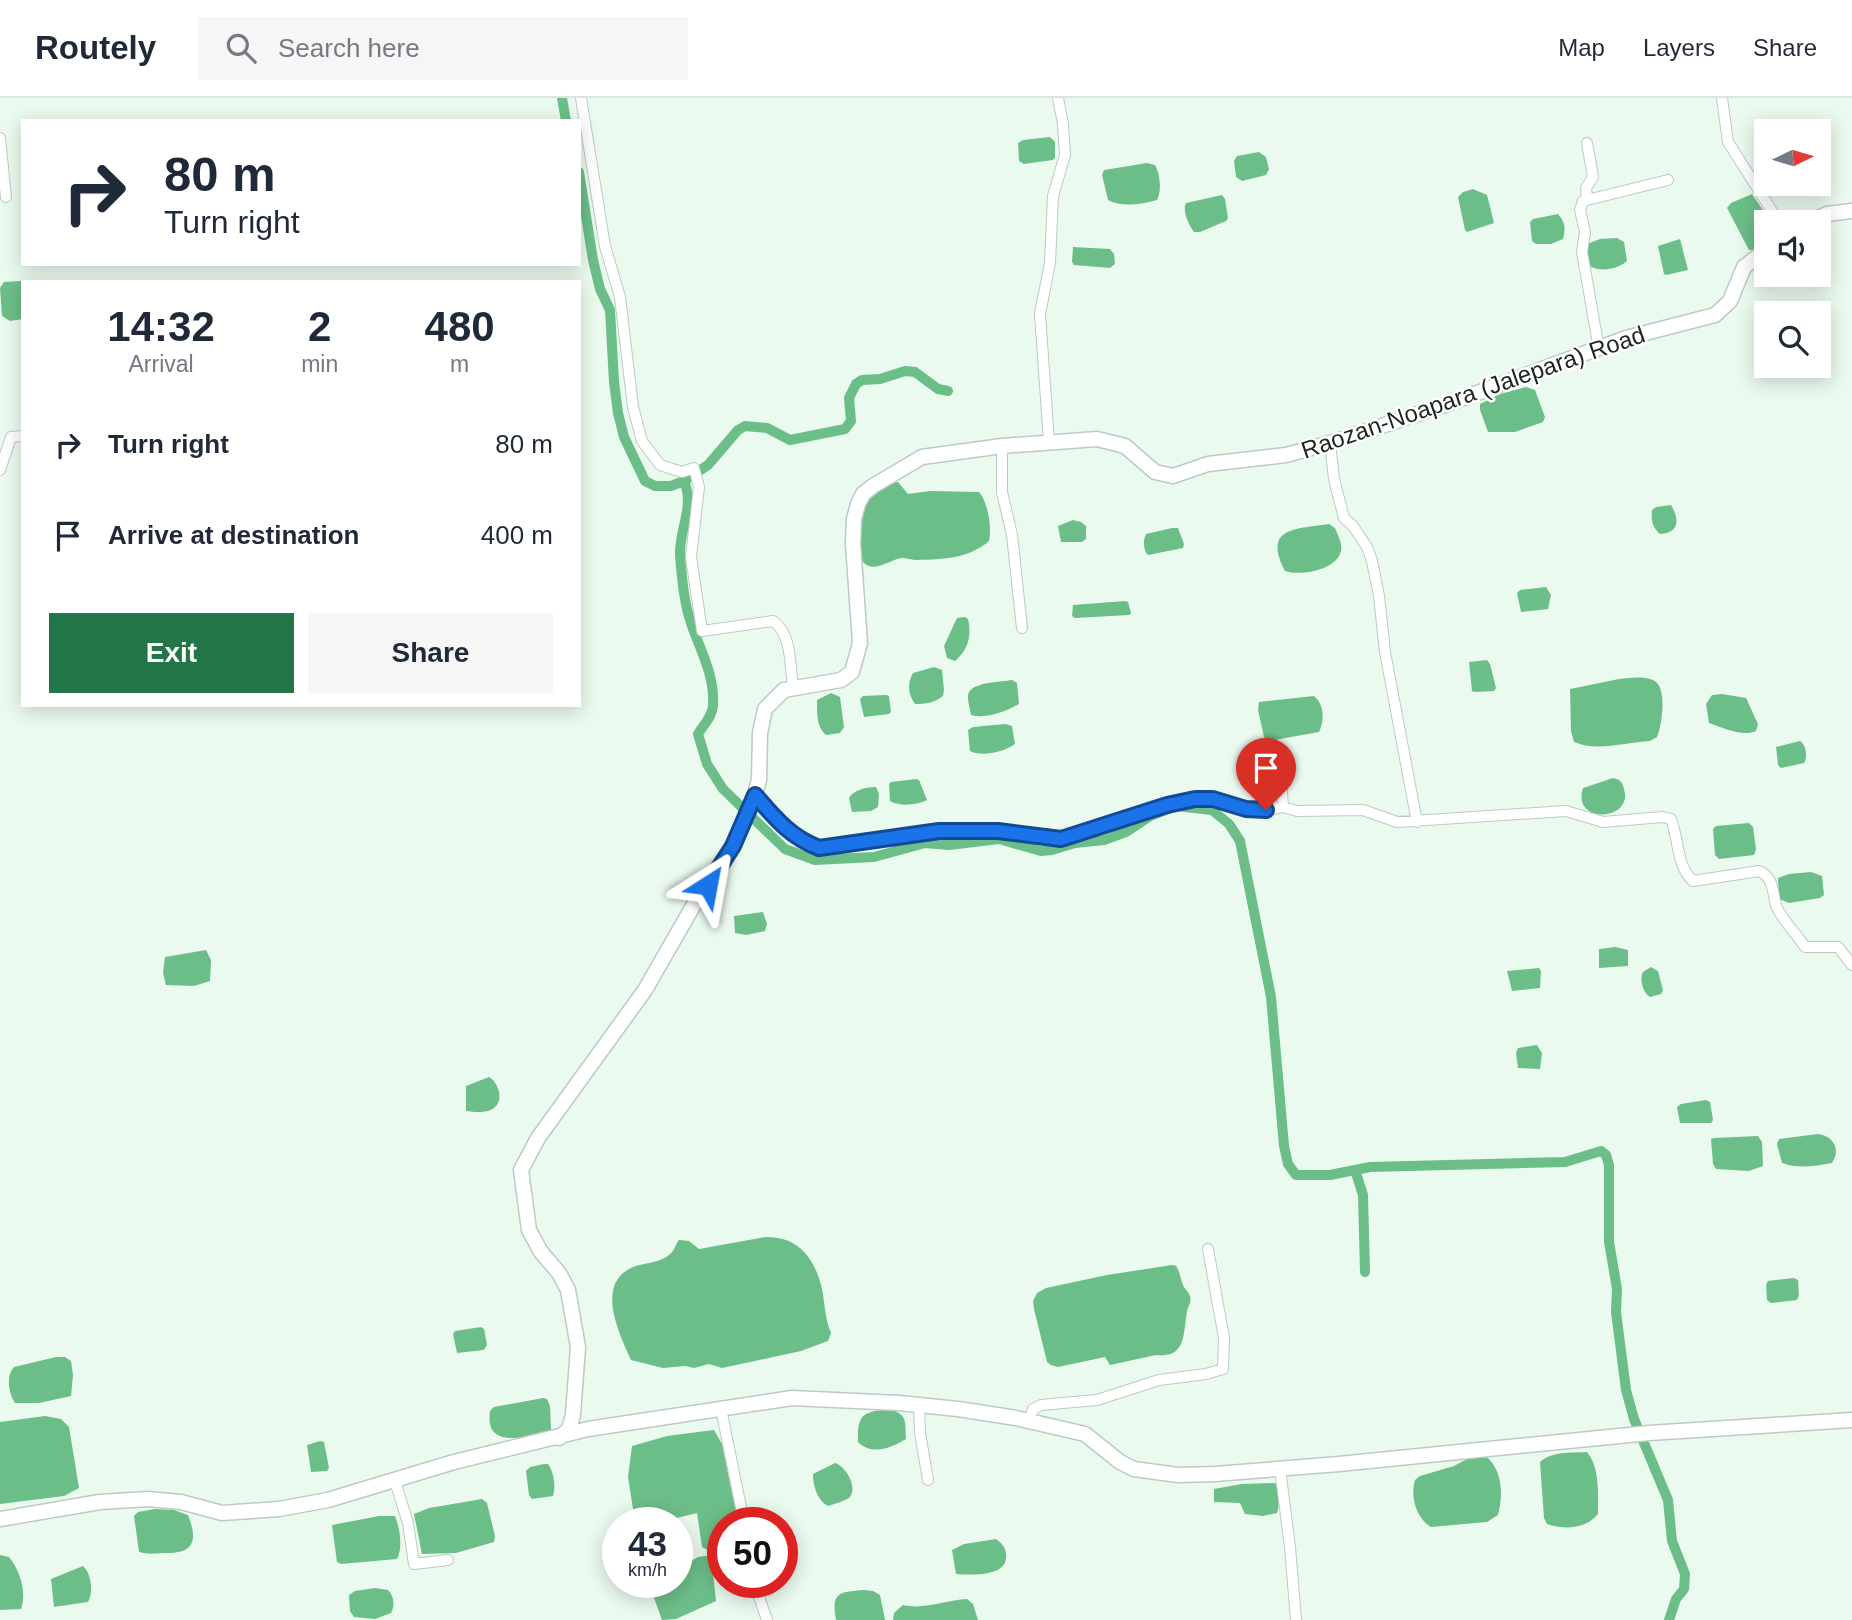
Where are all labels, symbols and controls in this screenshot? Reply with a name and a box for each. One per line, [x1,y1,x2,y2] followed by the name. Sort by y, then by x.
[198,17,688,80] search box
[35,29,156,66] text: Routely
[222,29,260,67] icon: search
[278,33,420,63] text: Search here
[1558,34,1605,61] text: Map
[1643,34,1715,61] text: Layers
[1753,34,1817,61] text: Share
[1754,119,1830,196] north arrow
[1754,119,1831,378] map controls
[49,147,140,238] icon: right
[164,147,276,201] text: 80 m
[164,204,300,240] text: Turn right
[1754,210,1831,287] button: sound
[1754,301,1831,378] button: search
[107,303,215,350] text: 14:32
[308,303,331,350] text: 2
[425,303,495,350] text: 480
[1298,320,1648,464] street label: Raozan-Noapara (Jalepara) Road
[128,351,194,377] text: Arrival
[301,351,338,377] text: min
[450,351,469,377] text: m
[49,426,87,464] icon: right
[108,429,229,459] text: Turn right
[495,429,553,459] text: 80 m
[49,517,87,555] icon: arrive
[108,520,359,550] text: Arrive at destination
[481,520,553,550] text: 400 m
[49,613,294,693] button: Exit
[308,613,553,693] button: Share
[1236,738,1296,810] pin
[1247,749,1285,787] icon: arrive
[671,848,745,922] position arrow
[707,1507,798,1598] speed limit sign: 50
[628,1524,667,1563] text: 43
[628,1560,667,1580] text: km/h

